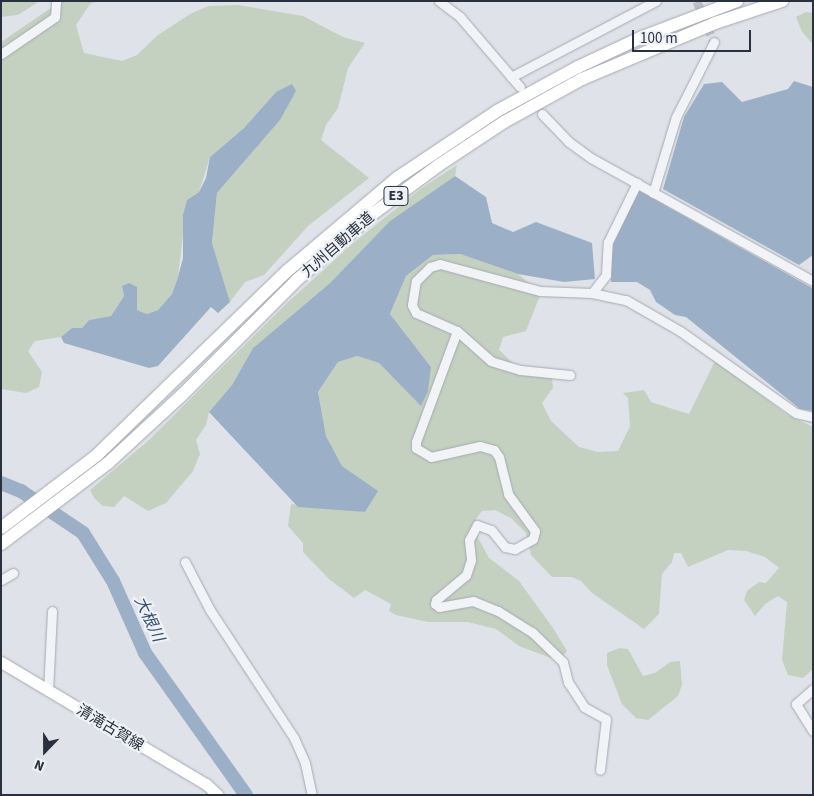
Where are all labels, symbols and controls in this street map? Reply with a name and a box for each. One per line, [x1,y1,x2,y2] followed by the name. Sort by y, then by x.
[634,20,753,52] scale bar
[640,28,678,49] text: 100 m
[382,185,410,208] road number: E3
[298,209,378,281] street label: 九州自動車道
[130,593,168,645] water label: 大根川
[73,701,147,755] street label: 清滝古賀線
[20,726,70,776] north arrow
[31,754,47,776] text: N

